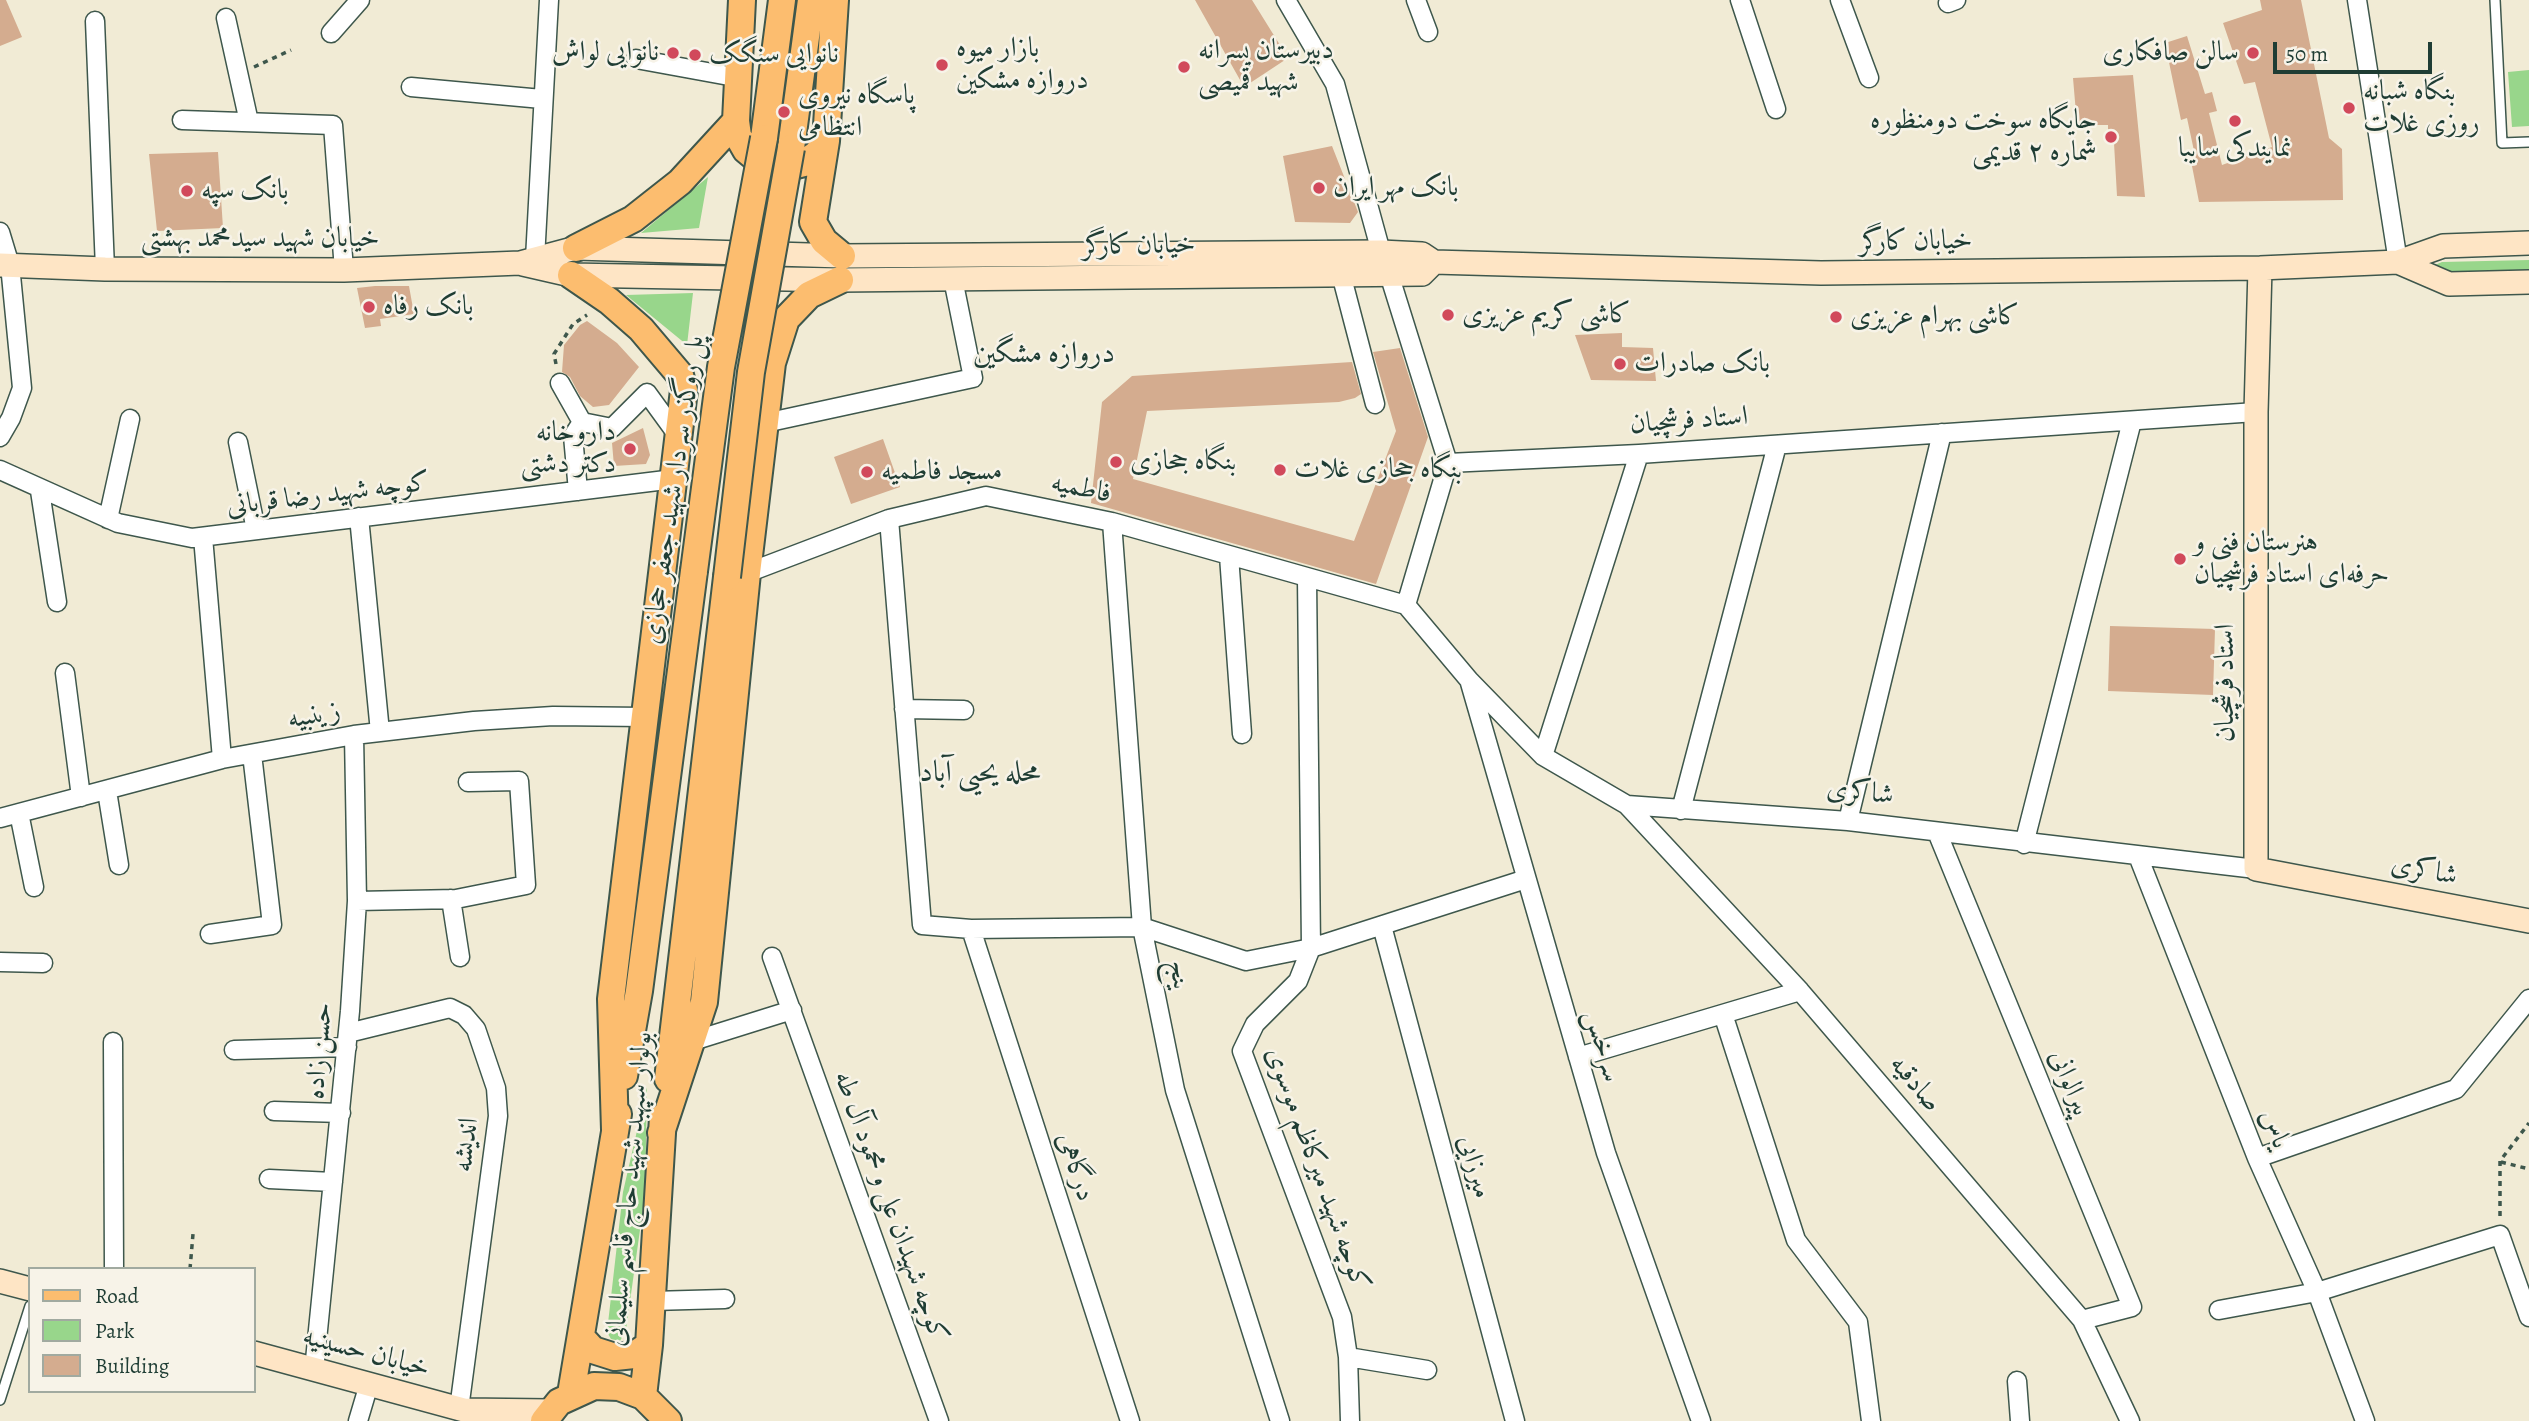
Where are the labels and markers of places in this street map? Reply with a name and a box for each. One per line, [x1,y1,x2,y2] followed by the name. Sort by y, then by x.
[956,32,1089,98] place label: بازار میوه دروازه مشکین
[1198,34,1334,100] place label: دبیرستان پسرانه شهید قمیصی
[552,36,659,70] place label: نانوایی لواش
[2102,36,2239,70] place label: سالن صافكارى
[709,38,839,72] place label: نانوایی سنگک
[665,45,681,61] marker: نانوایی لواش
[2245,45,2261,61] marker: سالن صافكارى
[687,47,703,63] marker: نانوایی سنگک
[934,57,950,73] marker: بازار میوه دروازه مشکین
[1176,59,1192,75] marker: دبیرستان پسرانه شهید قمیصی
[2363,75,2480,141] place label: بنگاه شبانه روزی غلات
[798,79,915,145] place label: پاسگاه نیروی انتظامی
[2341,100,2357,116] marker: بنگاه شبانه روزی غلات
[776,104,792,120] marker: پاسگاه نیروی انتظامی
[1870,104,2097,170] place label: جایگاه سوخت دومنظوره شماره ۲ قدیمی
[2227,113,2243,129] marker: نمايندكى سايبا
[2103,129,2119,145] marker: جایگاه سوخت دومنظوره شماره ۲ قدیمی
[2178,132,2292,166] place label: نمايندكى سايبا
[1333,171,1459,205] place label: بانک مهر ایران
[201,174,289,208] place label: بانک سپه
[1311,180,1327,196] marker: بانک مهر ایران
[179,183,195,199] marker: بانک سپه
[383,290,473,324] place label: بانک رفاه
[1462,298,1631,332] place label: کاشی کریم عزیزی
[361,299,377,315] marker: بانک رفاه
[1850,300,2020,334] place label: کاشی بهرام عزیزی
[1440,307,1456,323] marker: کاشی کریم عزیزی
[1828,309,1844,325] marker: کاشی بهرام عزیزی
[1634,347,1770,381] place label: بانک صادرات
[1612,356,1628,372] marker: بانک صادرات
[521,416,616,482] place label: داروخانه دکتر دشتی
[622,441,638,457] marker: داروخانه دکتر دشتی
[1130,445,1236,479] place label: بنگاه جحازی
[1294,453,1462,487] place label: بنگاه جحازی غلات
[1108,454,1124,470] marker: بنگاه جحازی
[881,455,1002,489] place label: مسجد فاطمیه
[1272,462,1288,478] marker: بنگاه جحازی غلات
[859,464,875,480] marker: مسجد فاطمیه
[2194,526,2389,592] place label: هنرستان فنی و حرفه‌ای استاد فرشچیان
[2172,551,2188,567] marker: هنرستان فنی و حرفه‌ای استاد فرشچیان

